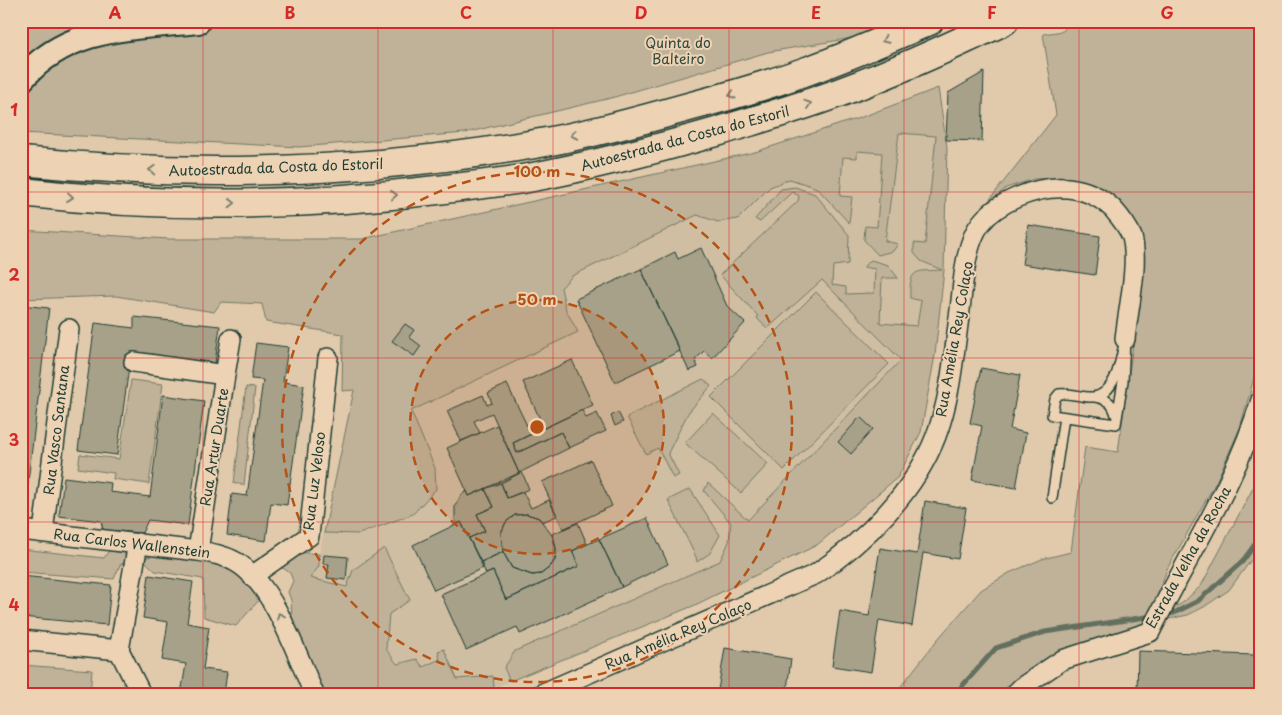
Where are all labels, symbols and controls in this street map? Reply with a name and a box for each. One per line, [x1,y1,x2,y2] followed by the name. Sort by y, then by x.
[109,0,122,24] text: A
[285,0,296,24] text: B
[460,0,472,24] text: C
[635,0,647,24] text: D
[811,0,821,24] text: E
[987,0,997,24] text: F
[1160,0,1174,24] text: G
[645,32,711,69] park label: Quinta do Balteiro
[881,34,890,45] one-way arrow
[728,89,736,99] one-way arrow
[10,97,18,121] text: 1
[578,100,792,176] street label: Autoestrada da Costa do Estoril
[804,100,812,110] one-way arrow
[570,130,579,140] one-way arrow
[168,153,384,181] street label: Autoestrada da Costa do Estoril
[514,159,560,182] text: 100 m
[147,165,155,176] one-way arrow
[391,190,399,201] one-way arrow
[66,191,74,202] one-way arrow
[228,198,236,208] one-way arrow
[930,259,978,419] street label: Rua Amélia Rey Colaço
[8,262,20,286] text: 2
[518,287,556,310] text: 50 m
[38,364,74,496] street label: Rua Vasco Santana
[194,386,234,508] street label: Rua Artur Duarte
[528,418,546,436] centre of rings
[9,427,19,451] text: 3
[298,430,330,532] street label: Rua Luz Veloso
[1140,482,1236,632] street label: Estrada Velha da Rocha
[52,523,212,563] street label: Rua Carlos Wallenstein
[9,592,20,616] text: 4
[601,593,755,674] street label: Rua Amélia Rey Colaço
[276,613,286,622] one-way arrow

